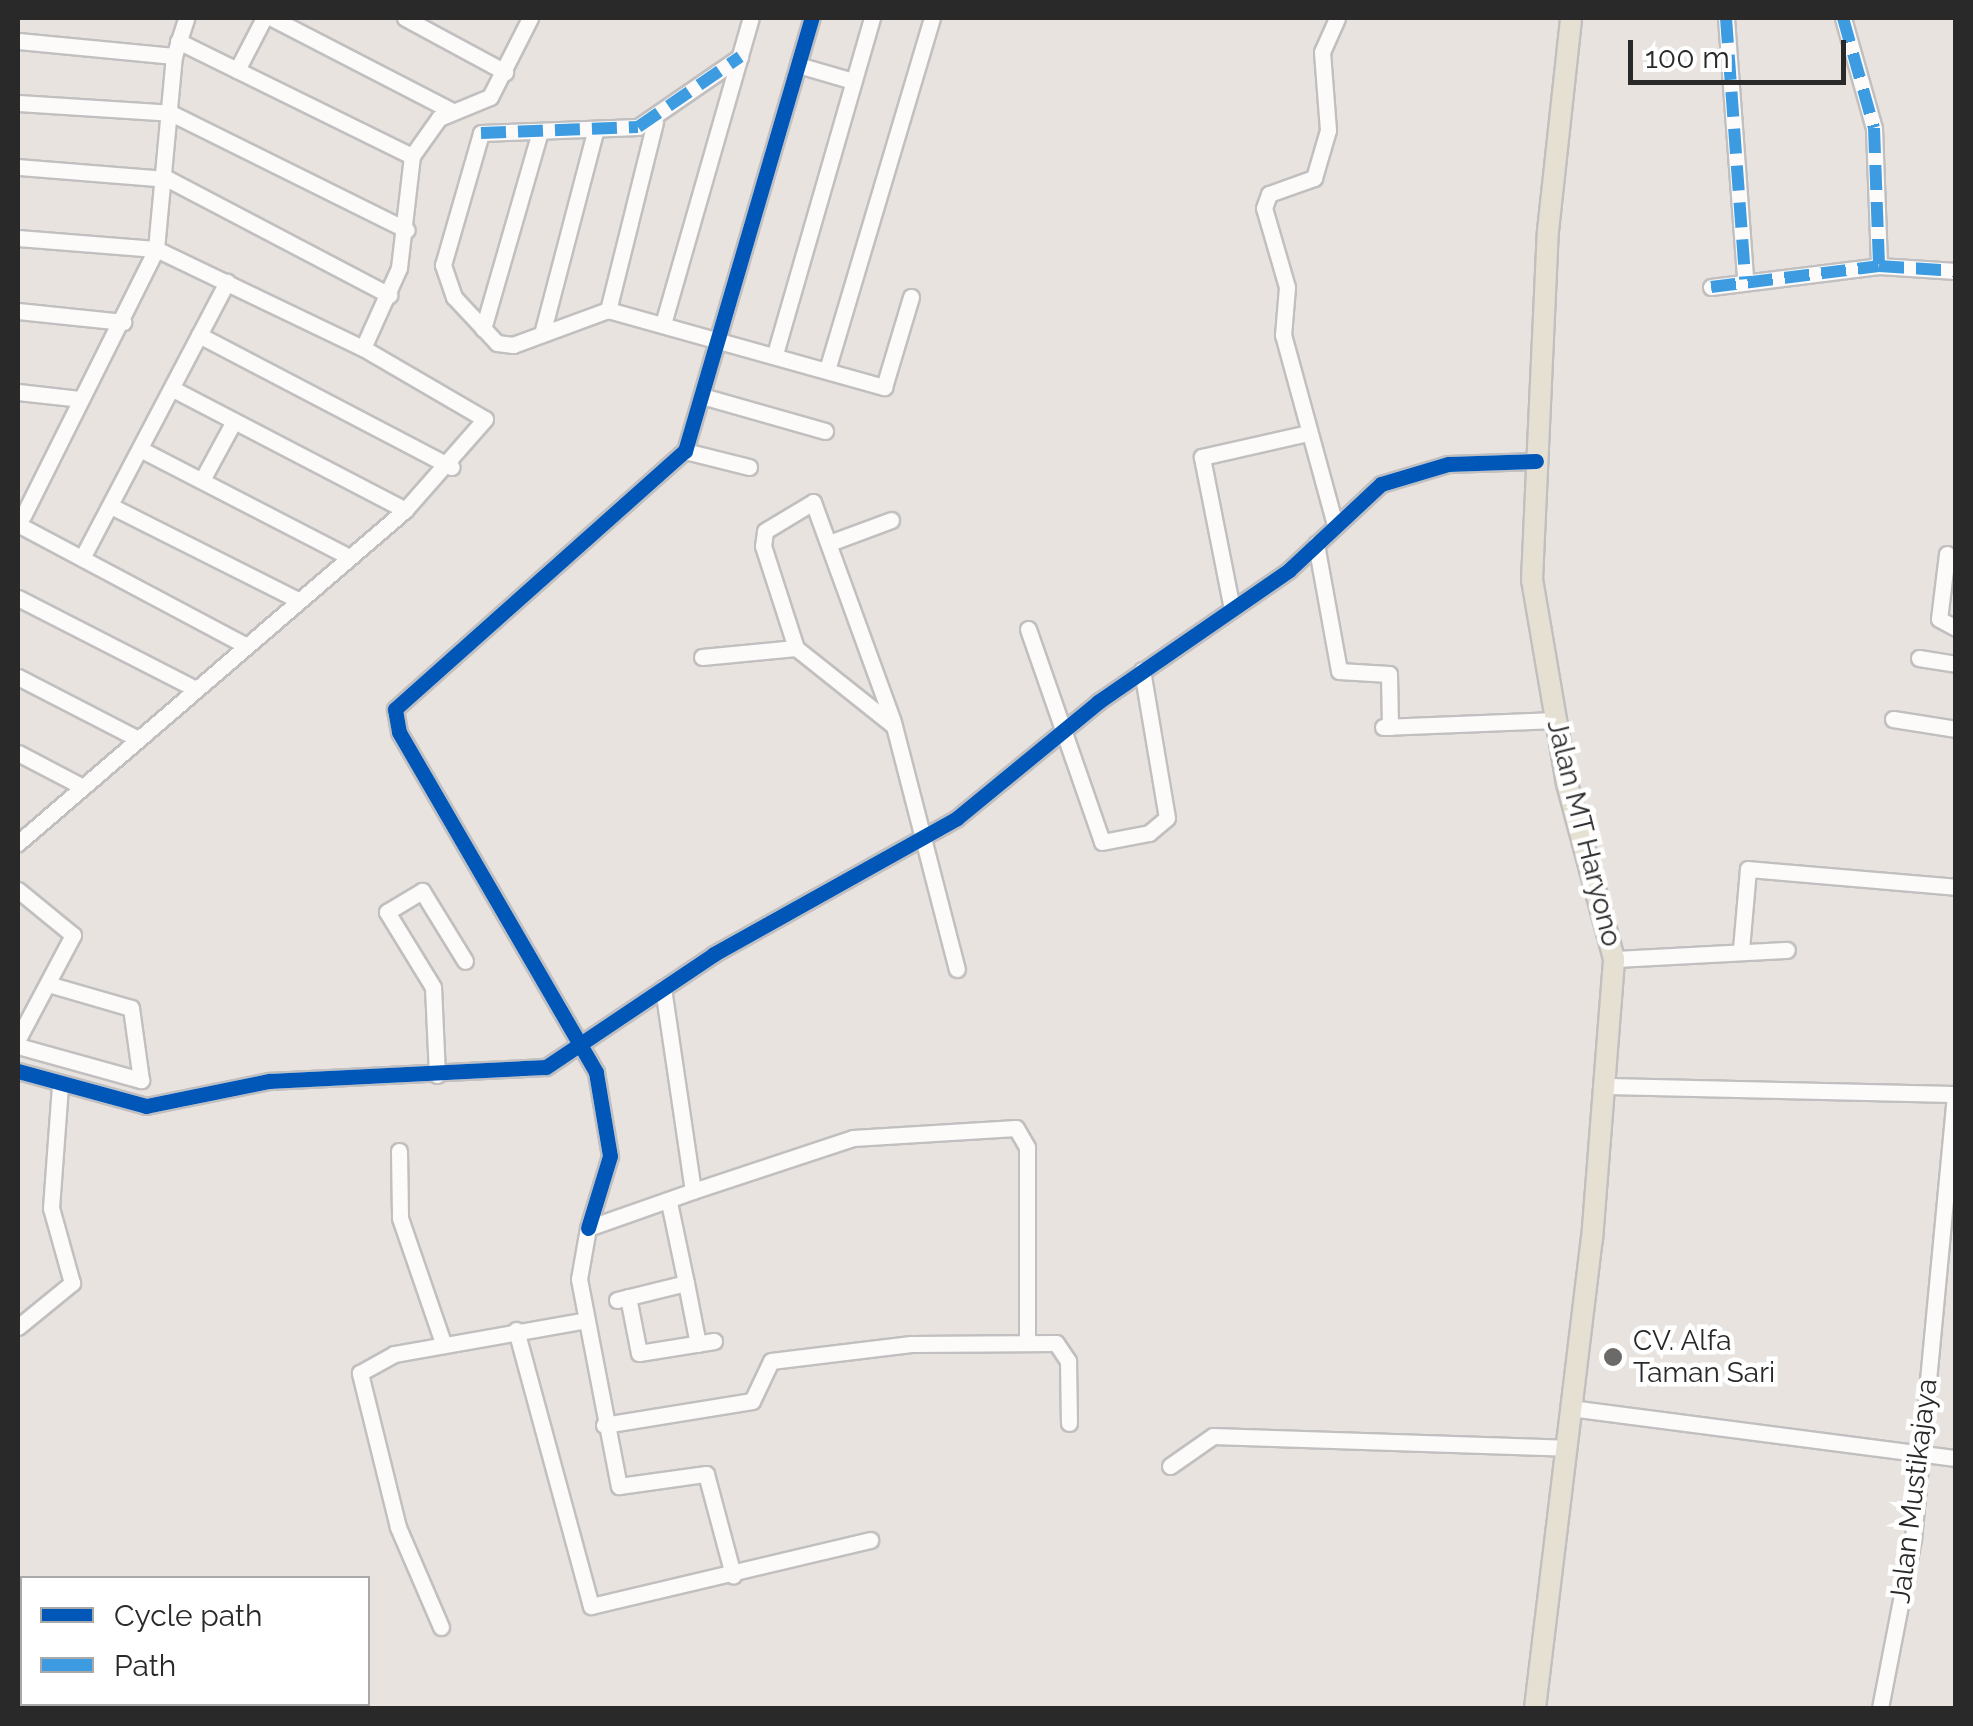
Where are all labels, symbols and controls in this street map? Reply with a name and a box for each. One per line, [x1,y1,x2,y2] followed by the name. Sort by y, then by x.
[1633,20,1850,82] scale bar
[1645,40,1730,75] text: 100 m
[1539,716,1629,950] street label: Jalan MT Haryono
[1633,1324,1775,1390] place label: CV. Alfa Taman Sari
[1602,1346,1624,1368] marker: CV. Alfa Taman Sari
[1884,1377,1944,1605] street label: Jalan Mustikajaya
[20,1576,370,1706] legend
[114,1598,262,1633] text: Cycle path
[114,1648,176,1683] text: Path

